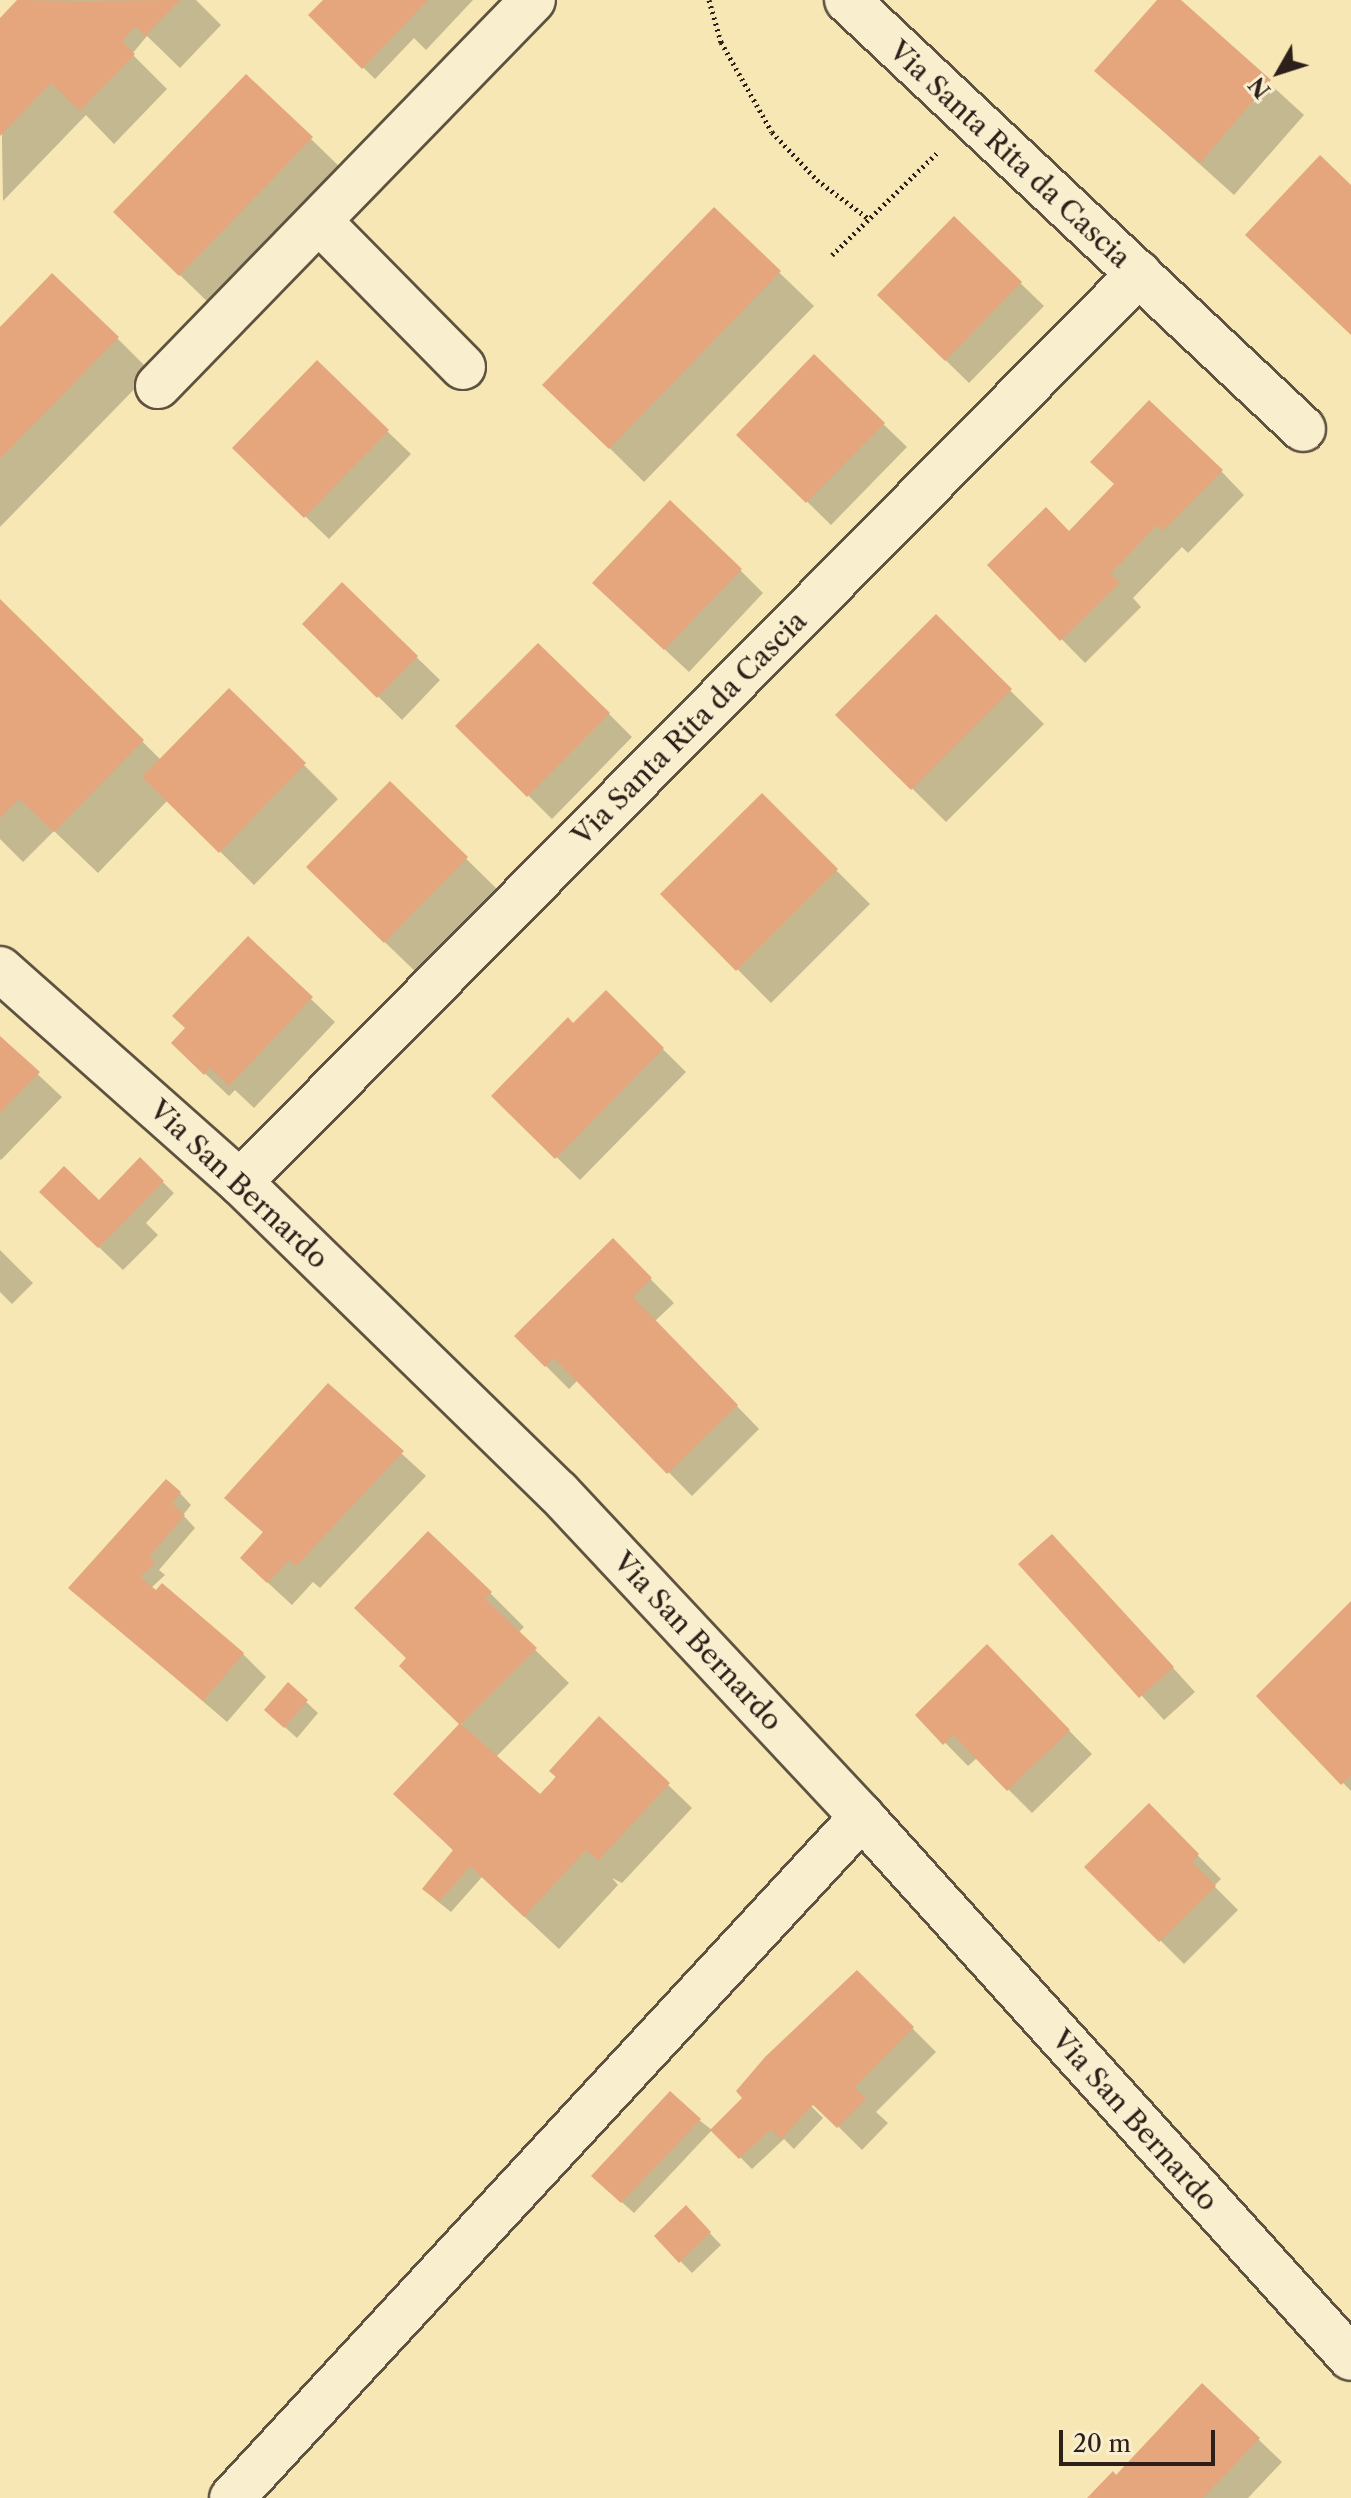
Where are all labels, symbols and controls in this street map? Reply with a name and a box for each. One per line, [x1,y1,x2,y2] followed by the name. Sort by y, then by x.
[1239,32,1319,112] north arrow
[882,33,1138,275] street label: Via Santa Rita da Cascia
[1243,71,1276,103] text: N
[564,603,814,853] street label: Via Santa Rita da Cascia
[143,1092,335,1276] street label: Via San Bernardo
[606,1545,790,1737] street label: Via San Bernardo
[1045,2022,1225,2218] street label: Via San Bernardo
[1063,2414,1219,2464] scale bar
[1073,2429,1131,2458] text: 20 m

